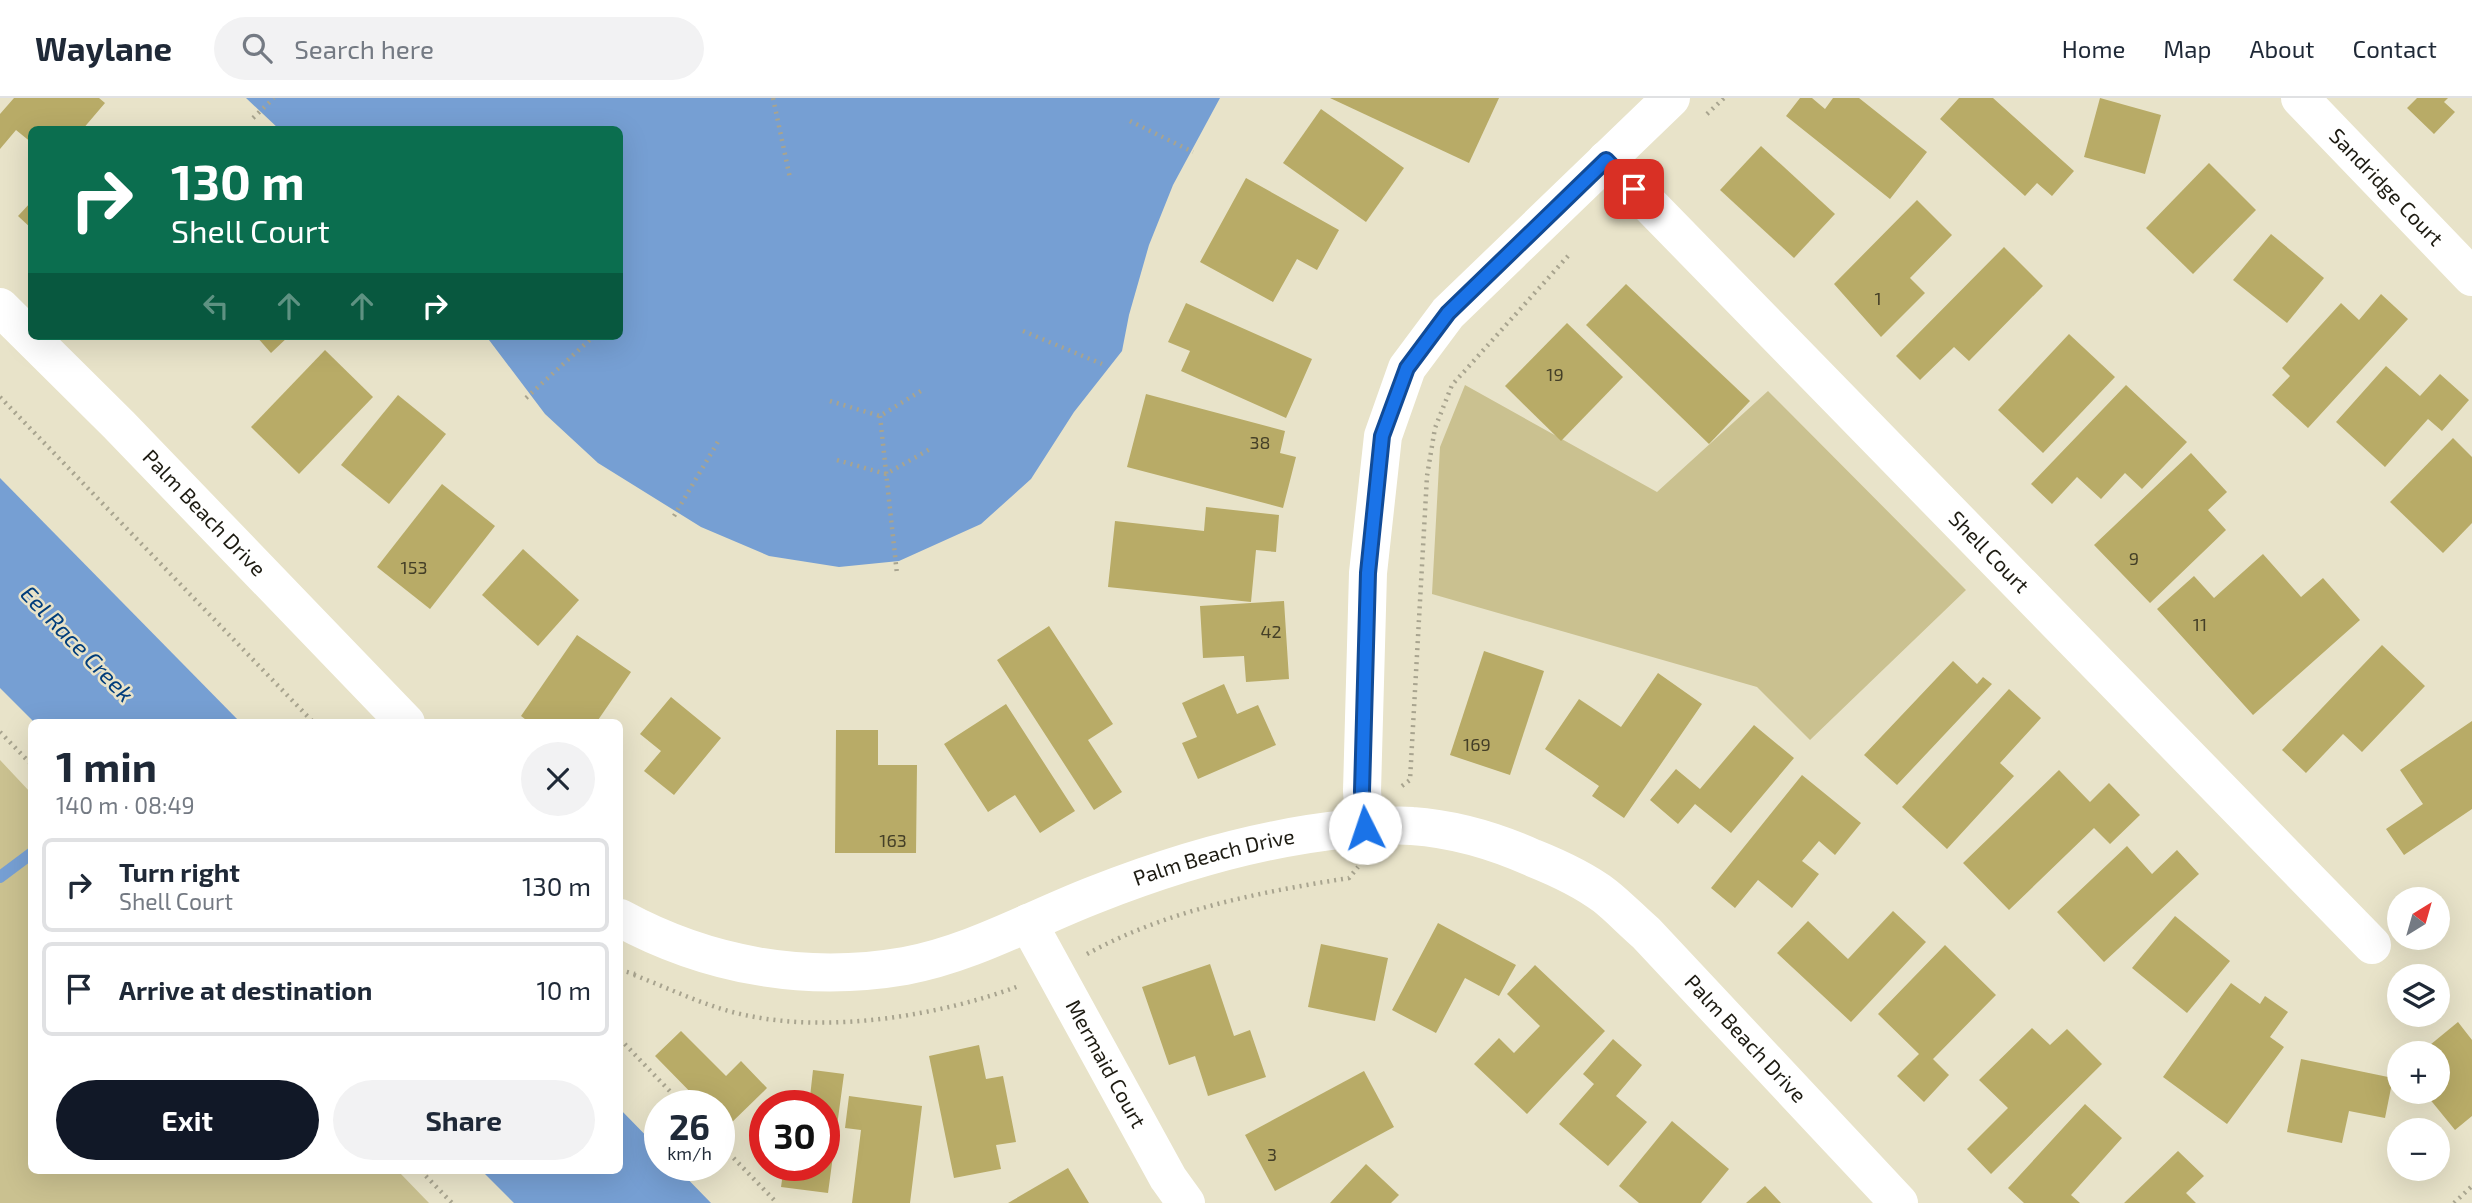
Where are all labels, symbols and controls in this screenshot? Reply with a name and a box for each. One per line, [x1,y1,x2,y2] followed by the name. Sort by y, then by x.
[214,17,704,80] search box
[35,28,172,68] text: Waylane
[238,29,276,67] icon: search
[294,33,434,64] text: Search here
[2062,34,2125,63] text: Home
[2163,34,2211,63] text: Map
[2249,34,2315,63] text: About
[2353,34,2437,63] text: Contact
[2325,122,2449,250] street label: Sandridge Court
[171,151,305,210] text: 130 m
[56,154,147,245] icon: right
[1604,159,1664,219] pin
[1615,170,1653,208] icon: arrive
[171,211,330,249] text: Shell Court
[197,287,235,325] icon: left
[270,287,308,325] icon: ahead
[343,287,381,325] icon: ahead
[416,287,454,325] icon: right
[1874,287,1882,309] house number: 1
[1546,363,1564,385] house number: 19
[1250,431,1270,453] house number: 38
[138,444,272,581] street label: Palm Beach Drive
[1944,505,2035,597] street label: Shell Court
[2129,547,2139,569] house number: 9
[401,556,427,578] house number: 153
[15,579,140,707] water label: Eel Race Creek
[2193,613,2207,635] house number: 11
[1260,620,1282,642] house number: 42
[1463,733,1491,755] house number: 169
[56,740,157,790] text: 1 min
[521,742,595,816] button: close
[56,791,195,819] text: 140 m · 08:49
[1328,791,1402,865] position arrow
[1130,823,1296,890] street label: Palm Beach Drive
[879,829,907,851] house number: 163
[119,856,240,887] text: Turn right
[60,866,98,904] icon: right
[522,870,591,901] text: 130 m
[119,887,233,915] text: Shell Court
[2387,887,2450,950] north arrow
[2387,887,2450,1181] map controls
[2387,964,2450,1027] button: layers
[1680,969,1812,1107] street label: Palm Beach Drive
[60,970,98,1008] icon: arrive
[119,974,372,1005] text: Arrive at destination
[536,974,591,1005] text: 10 m
[1062,995,1152,1132] street label: Mermaid Court
[2387,1041,2450,1104] button: +
[56,1080,319,1160] button: Exit
[333,1080,595,1160] button: Share
[749,1090,840,1181] speed limit sign: 30
[669,1105,710,1147] text: 26
[2387,1118,2450,1181] button: −
[667,1142,712,1164] text: km/h
[1267,1143,1277,1165] house number: 3

